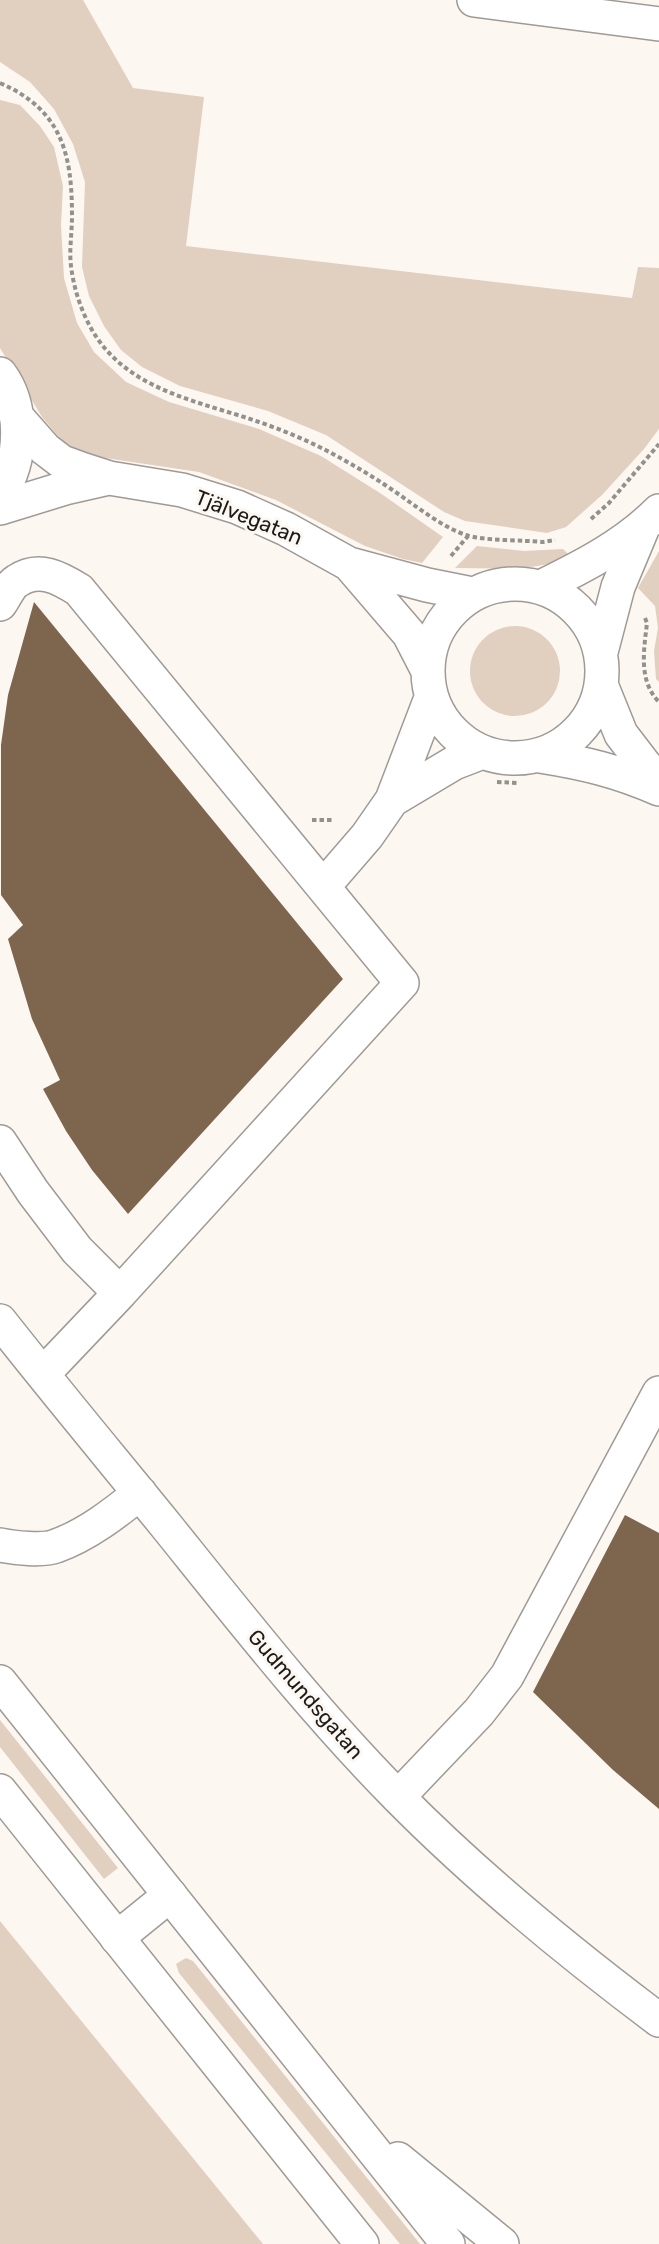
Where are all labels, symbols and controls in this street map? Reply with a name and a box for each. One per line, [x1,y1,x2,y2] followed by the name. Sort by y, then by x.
[192,484,306,550] street label: Tjälvegatan
[243,1624,369,1764] street label: Gudmundsgatan

